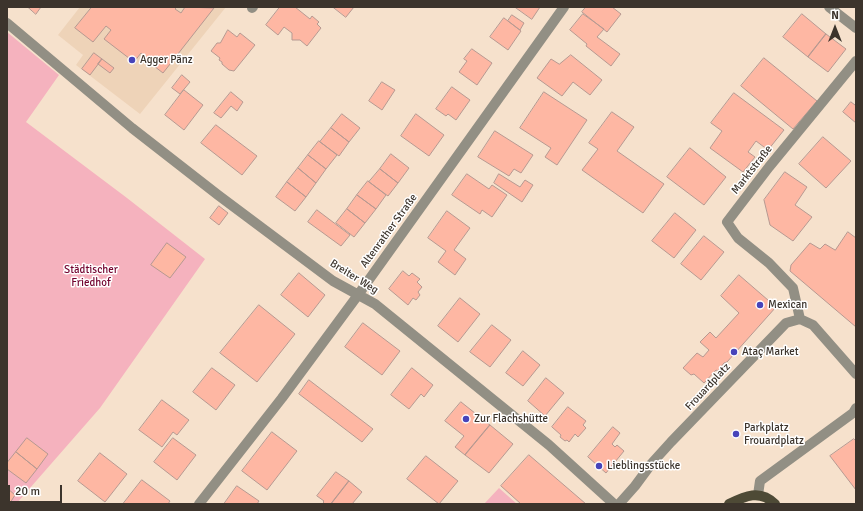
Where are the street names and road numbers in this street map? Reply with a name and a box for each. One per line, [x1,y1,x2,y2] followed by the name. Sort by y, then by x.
[729,143,775,197] street label: Marktstraße
[358,191,420,271] street label: Altenrather Straße
[327,257,381,297] street label: Breiter Weg
[683,361,733,413] street label: Frouardplatz

